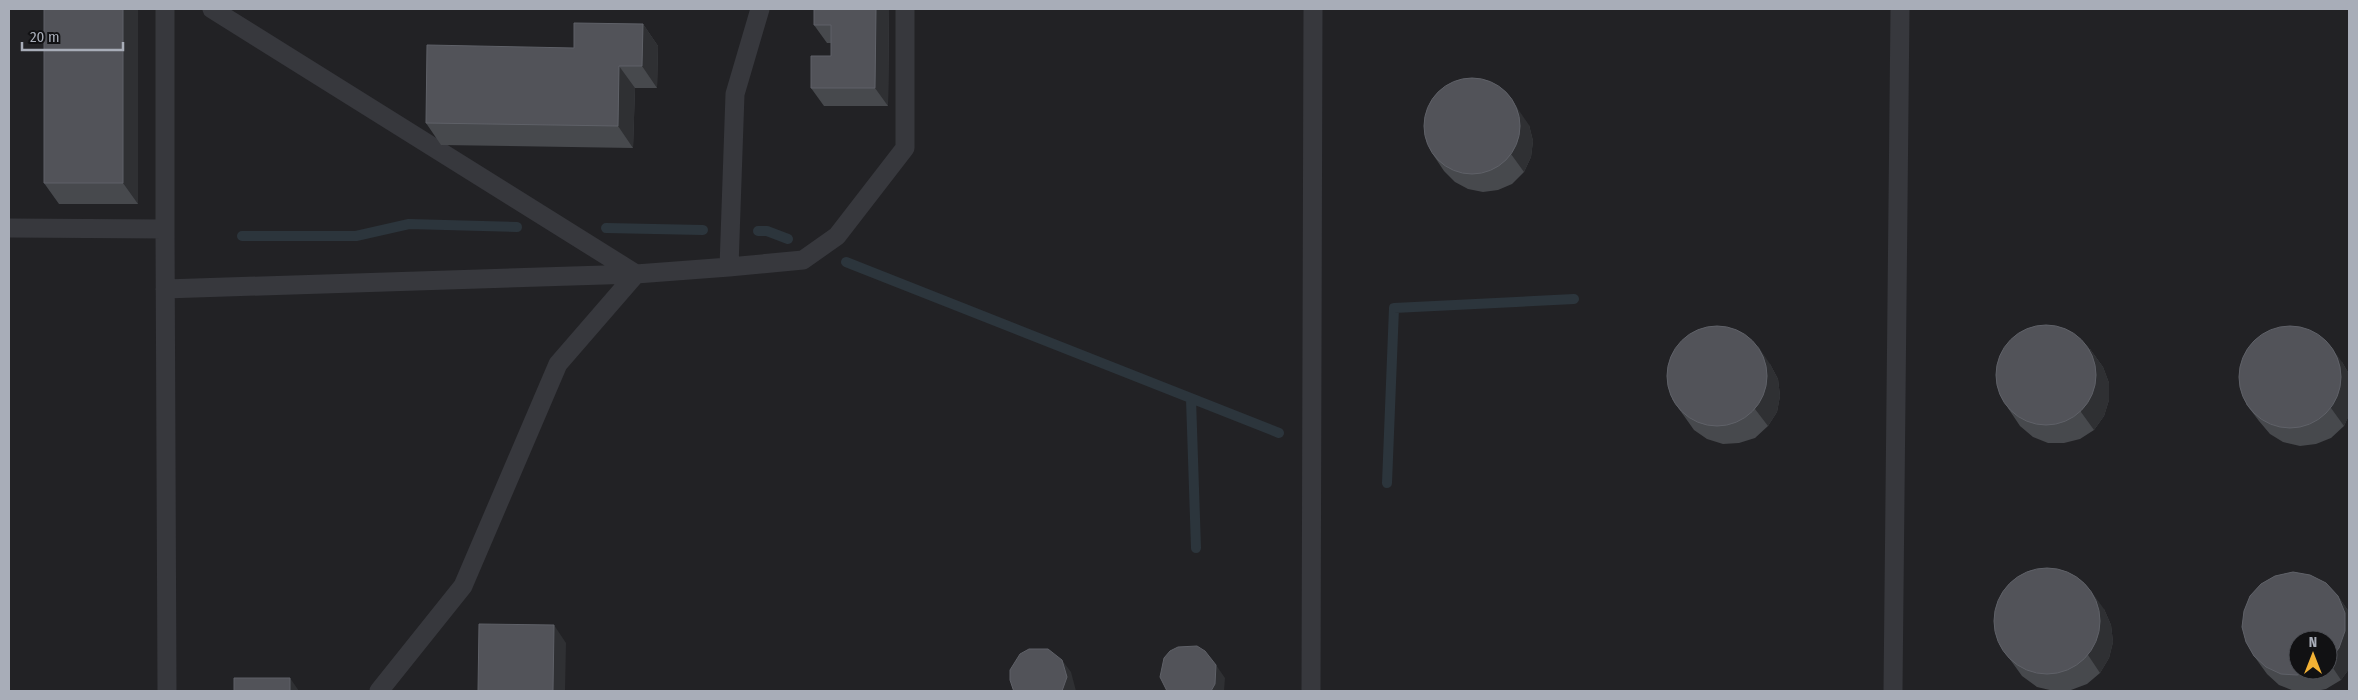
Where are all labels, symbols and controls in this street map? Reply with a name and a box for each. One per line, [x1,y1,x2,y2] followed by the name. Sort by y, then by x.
[22,20,124,52] scale bar
[30,28,60,46] text: 20 m
[2288,630,2338,680] north arrow
[2309,634,2317,651] text: N

